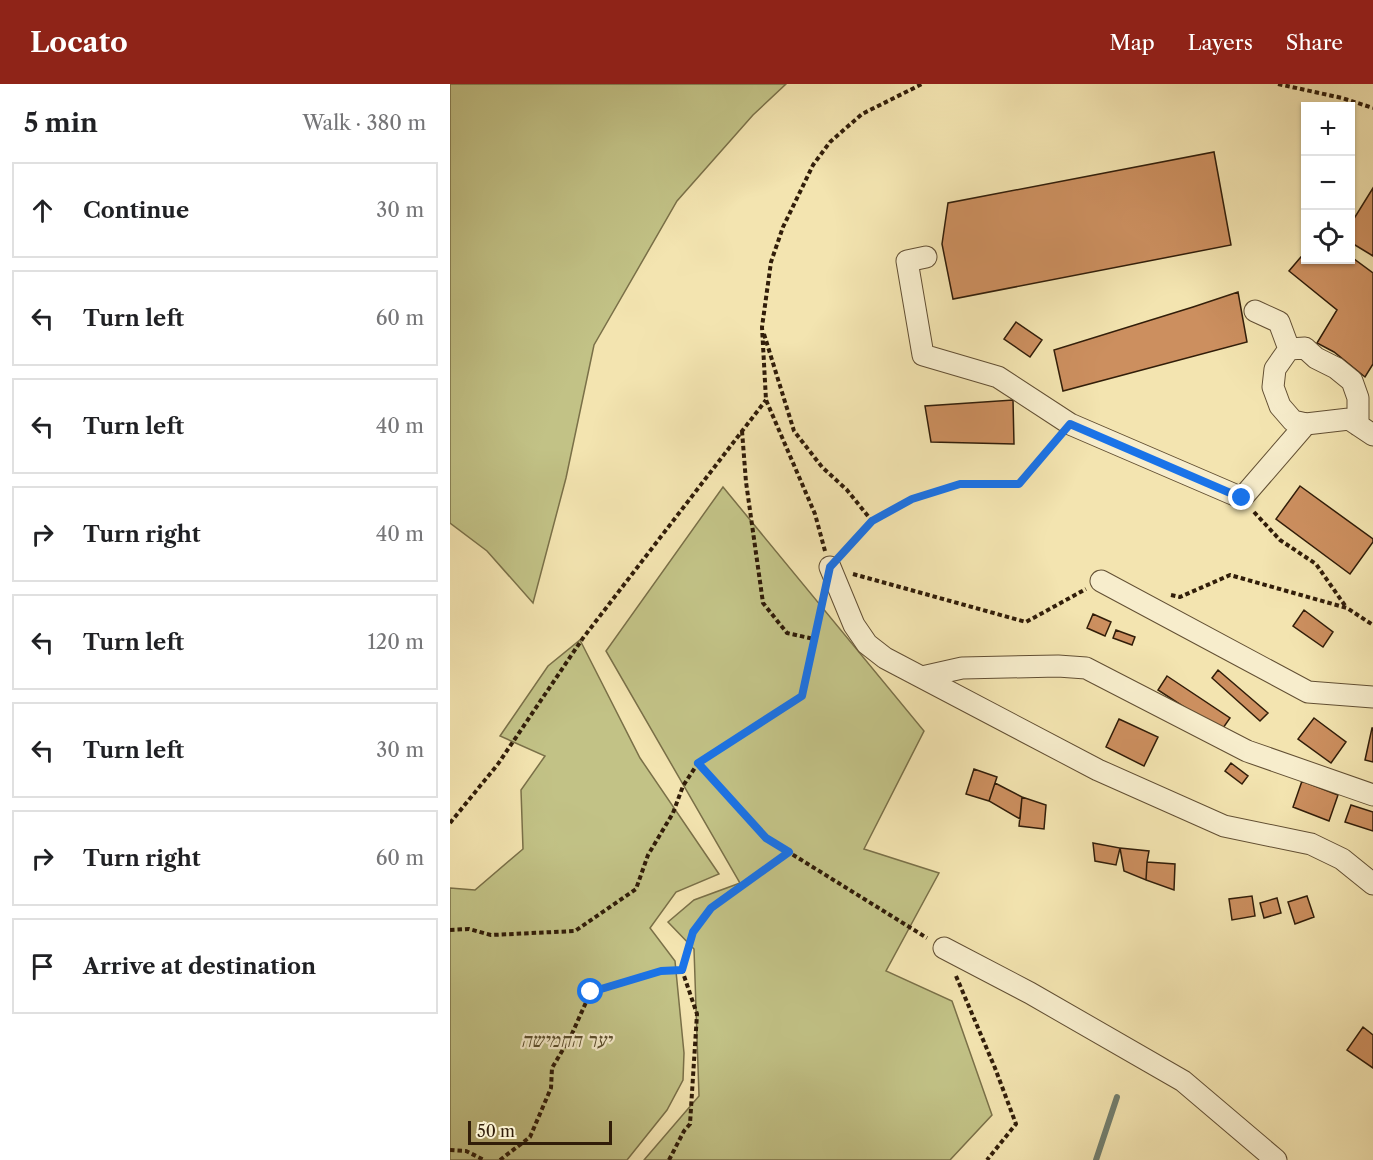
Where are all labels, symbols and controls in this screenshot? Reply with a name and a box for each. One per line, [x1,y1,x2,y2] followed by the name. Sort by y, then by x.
[30,25,128,59] text: Locato
[1110,30,1155,55] text: Map
[1188,30,1253,55] text: Layers
[1286,30,1343,55] text: Share
[1301,102,1355,264] map controls
[1301,102,1355,156] button: +
[24,107,98,139] text: 5 min
[302,111,426,135] text: Walk · 380 m
[1301,156,1355,210] button: −
[26,194,59,227] icon: ahead
[83,197,189,224] text: Continue
[376,198,424,222] text: 30 m
[1301,210,1355,264] button: locate
[26,302,59,335] icon: left
[83,305,184,332] text: Turn left
[376,306,424,330] text: 60 m
[26,410,59,443] icon: left
[83,413,184,440] text: Turn left
[376,414,424,438] text: 40 m
[1228,484,1254,510] route end
[26,518,59,551] icon: right
[83,521,201,548] text: Turn right
[376,522,424,546] text: 40 m
[26,626,59,659] icon: left
[83,629,184,656] text: Turn left
[367,630,424,654] text: 120 m
[26,734,59,767] icon: left
[83,737,184,764] text: Turn left
[376,738,424,762] text: 30 m
[26,842,59,875] icon: right
[83,845,201,872] text: Turn right
[376,846,424,870] text: 60 m
[26,950,59,983] icon: arrive
[83,953,316,980] text: Arrive at destination
[577,978,603,1004] route start
[521,1028,614,1052] park label: יער החמישה
[468,1118,612,1146] scale bar
[477,1121,515,1141] text: 50 m

